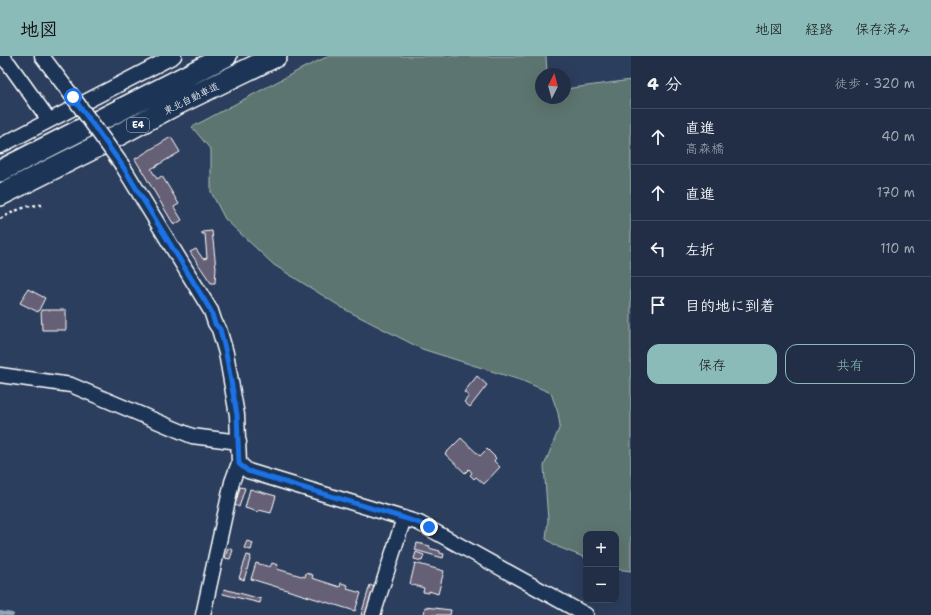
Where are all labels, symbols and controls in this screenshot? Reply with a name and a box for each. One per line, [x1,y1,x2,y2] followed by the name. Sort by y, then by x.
[20,17,58,42] text: 地図
[755,20,783,38] text: 地図
[805,20,833,38] text: 経路
[855,20,911,38] text: 保存済み
[535,68,571,104] north arrow
[647,73,682,95] text: 4 分
[835,75,915,92] text: 徒歩 · 320 m
[161,79,221,117] street label: 東北自動車道
[64,88,82,106] route start
[127,118,149,132] road number: E4
[685,118,715,138] text: 直進
[647,126,669,148] icon: ahead
[881,128,915,145] text: 40 m
[685,140,724,157] text: 高森橋
[647,182,669,204] icon: ahead
[685,184,715,204] text: 直進
[877,184,915,201] text: 170 m
[647,238,669,260] icon: left
[685,240,715,260] text: 左折
[880,240,915,257] text: 110 m
[647,294,669,316] icon: arrive
[685,296,775,316] text: 目的地に到着
[647,344,777,384] button: 保存
[785,344,915,384] button: 共有
[420,518,438,536] route end
[583,531,619,603] map controls
[583,531,619,567] button: +
[583,567,619,603] button: −

